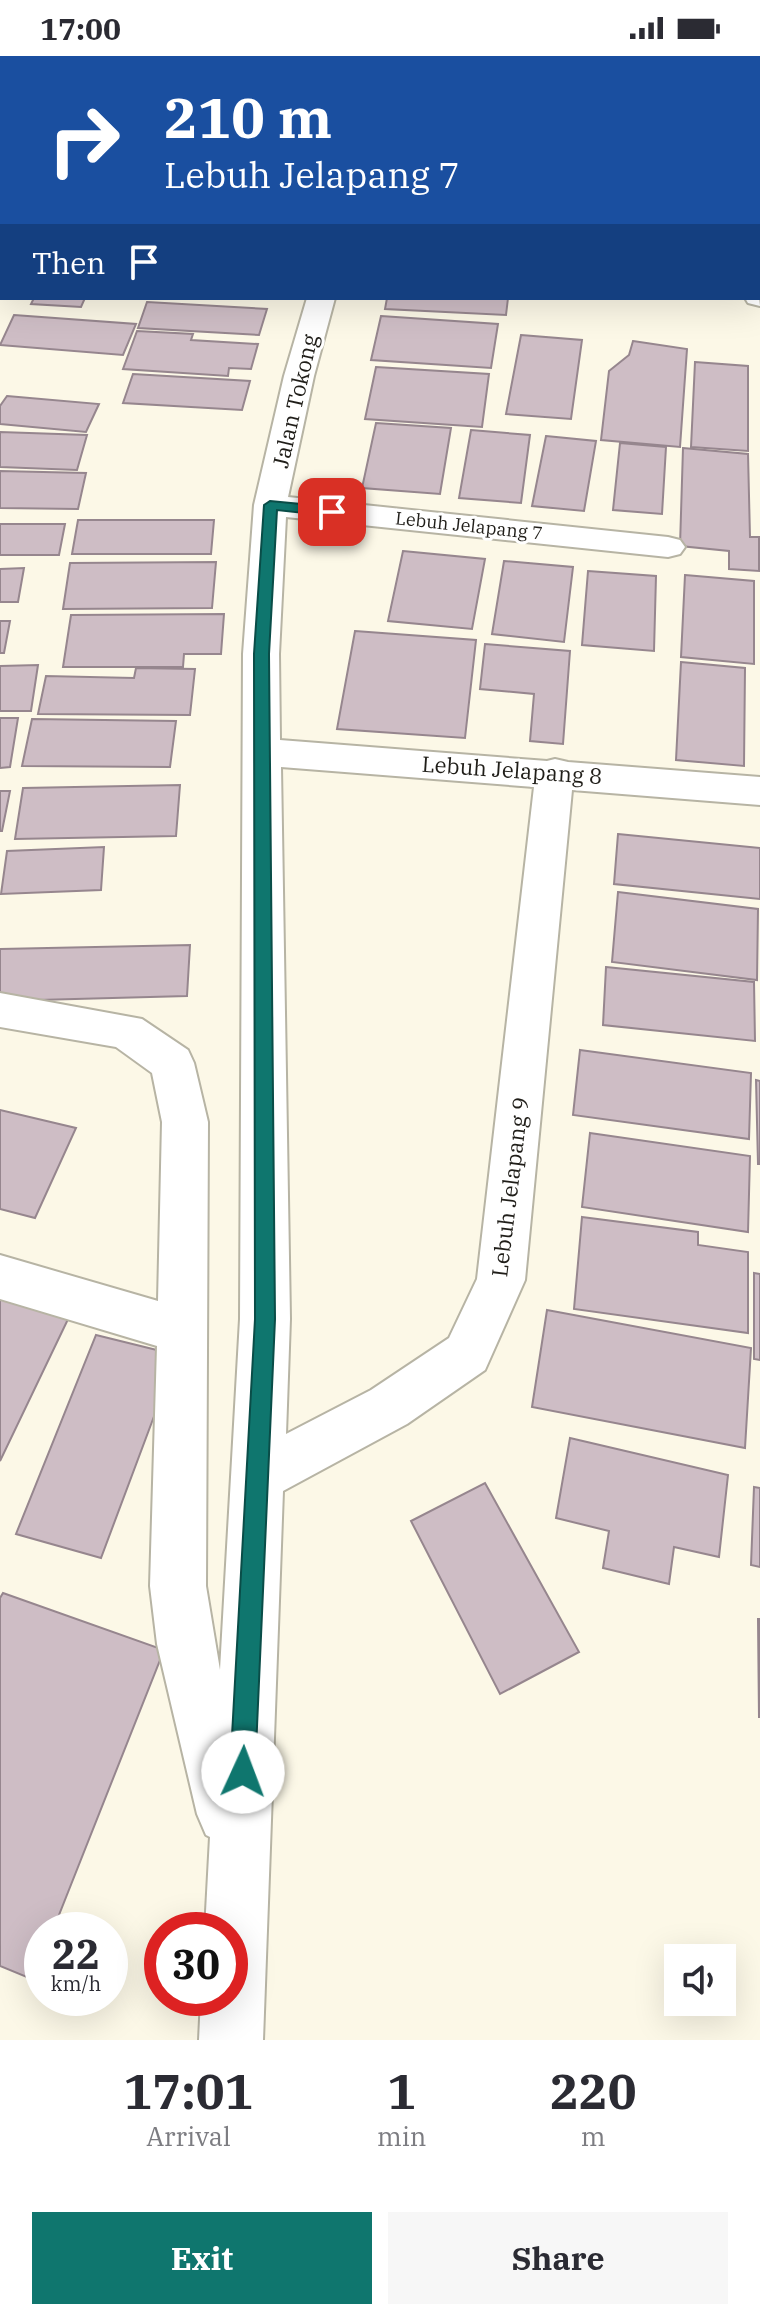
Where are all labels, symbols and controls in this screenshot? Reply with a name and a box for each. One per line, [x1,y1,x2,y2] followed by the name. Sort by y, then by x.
[40,9,121,48] text: 17:00
[164,81,332,153] text: 210 m
[32,88,136,192] icon: right
[164,151,460,198] text: Lebuh Jelapang 7
[122,240,166,284] icon: arrive
[32,243,106,282] text: Then
[265,331,324,471] street label: Jalan Tokong
[298,478,366,546] pin
[310,490,354,534] icon: arrive
[394,506,544,545] street label: Lebuh Jelapang 7
[421,749,603,790] street label: Lebuh Jelapang 8
[484,1095,535,1278] street label: Lebuh Jelapang 9
[201,1730,285,1814] position arrow
[144,1912,248,2016] speed limit sign: 30
[52,1928,100,1980] text: 22
[664,1944,736,2016] map controls
[664,1944,736,2016] button: sound
[51,1970,101,1997] text: km/h
[124,2060,253,2122] text: 17:01
[387,2060,416,2122] text: 1
[550,2060,636,2122] text: 220
[146,2119,231,2153] text: Arrival
[377,2119,426,2153] text: min
[581,2119,606,2153] text: m
[32,2212,372,2304] button: Exit
[388,2212,728,2304] button: Share

